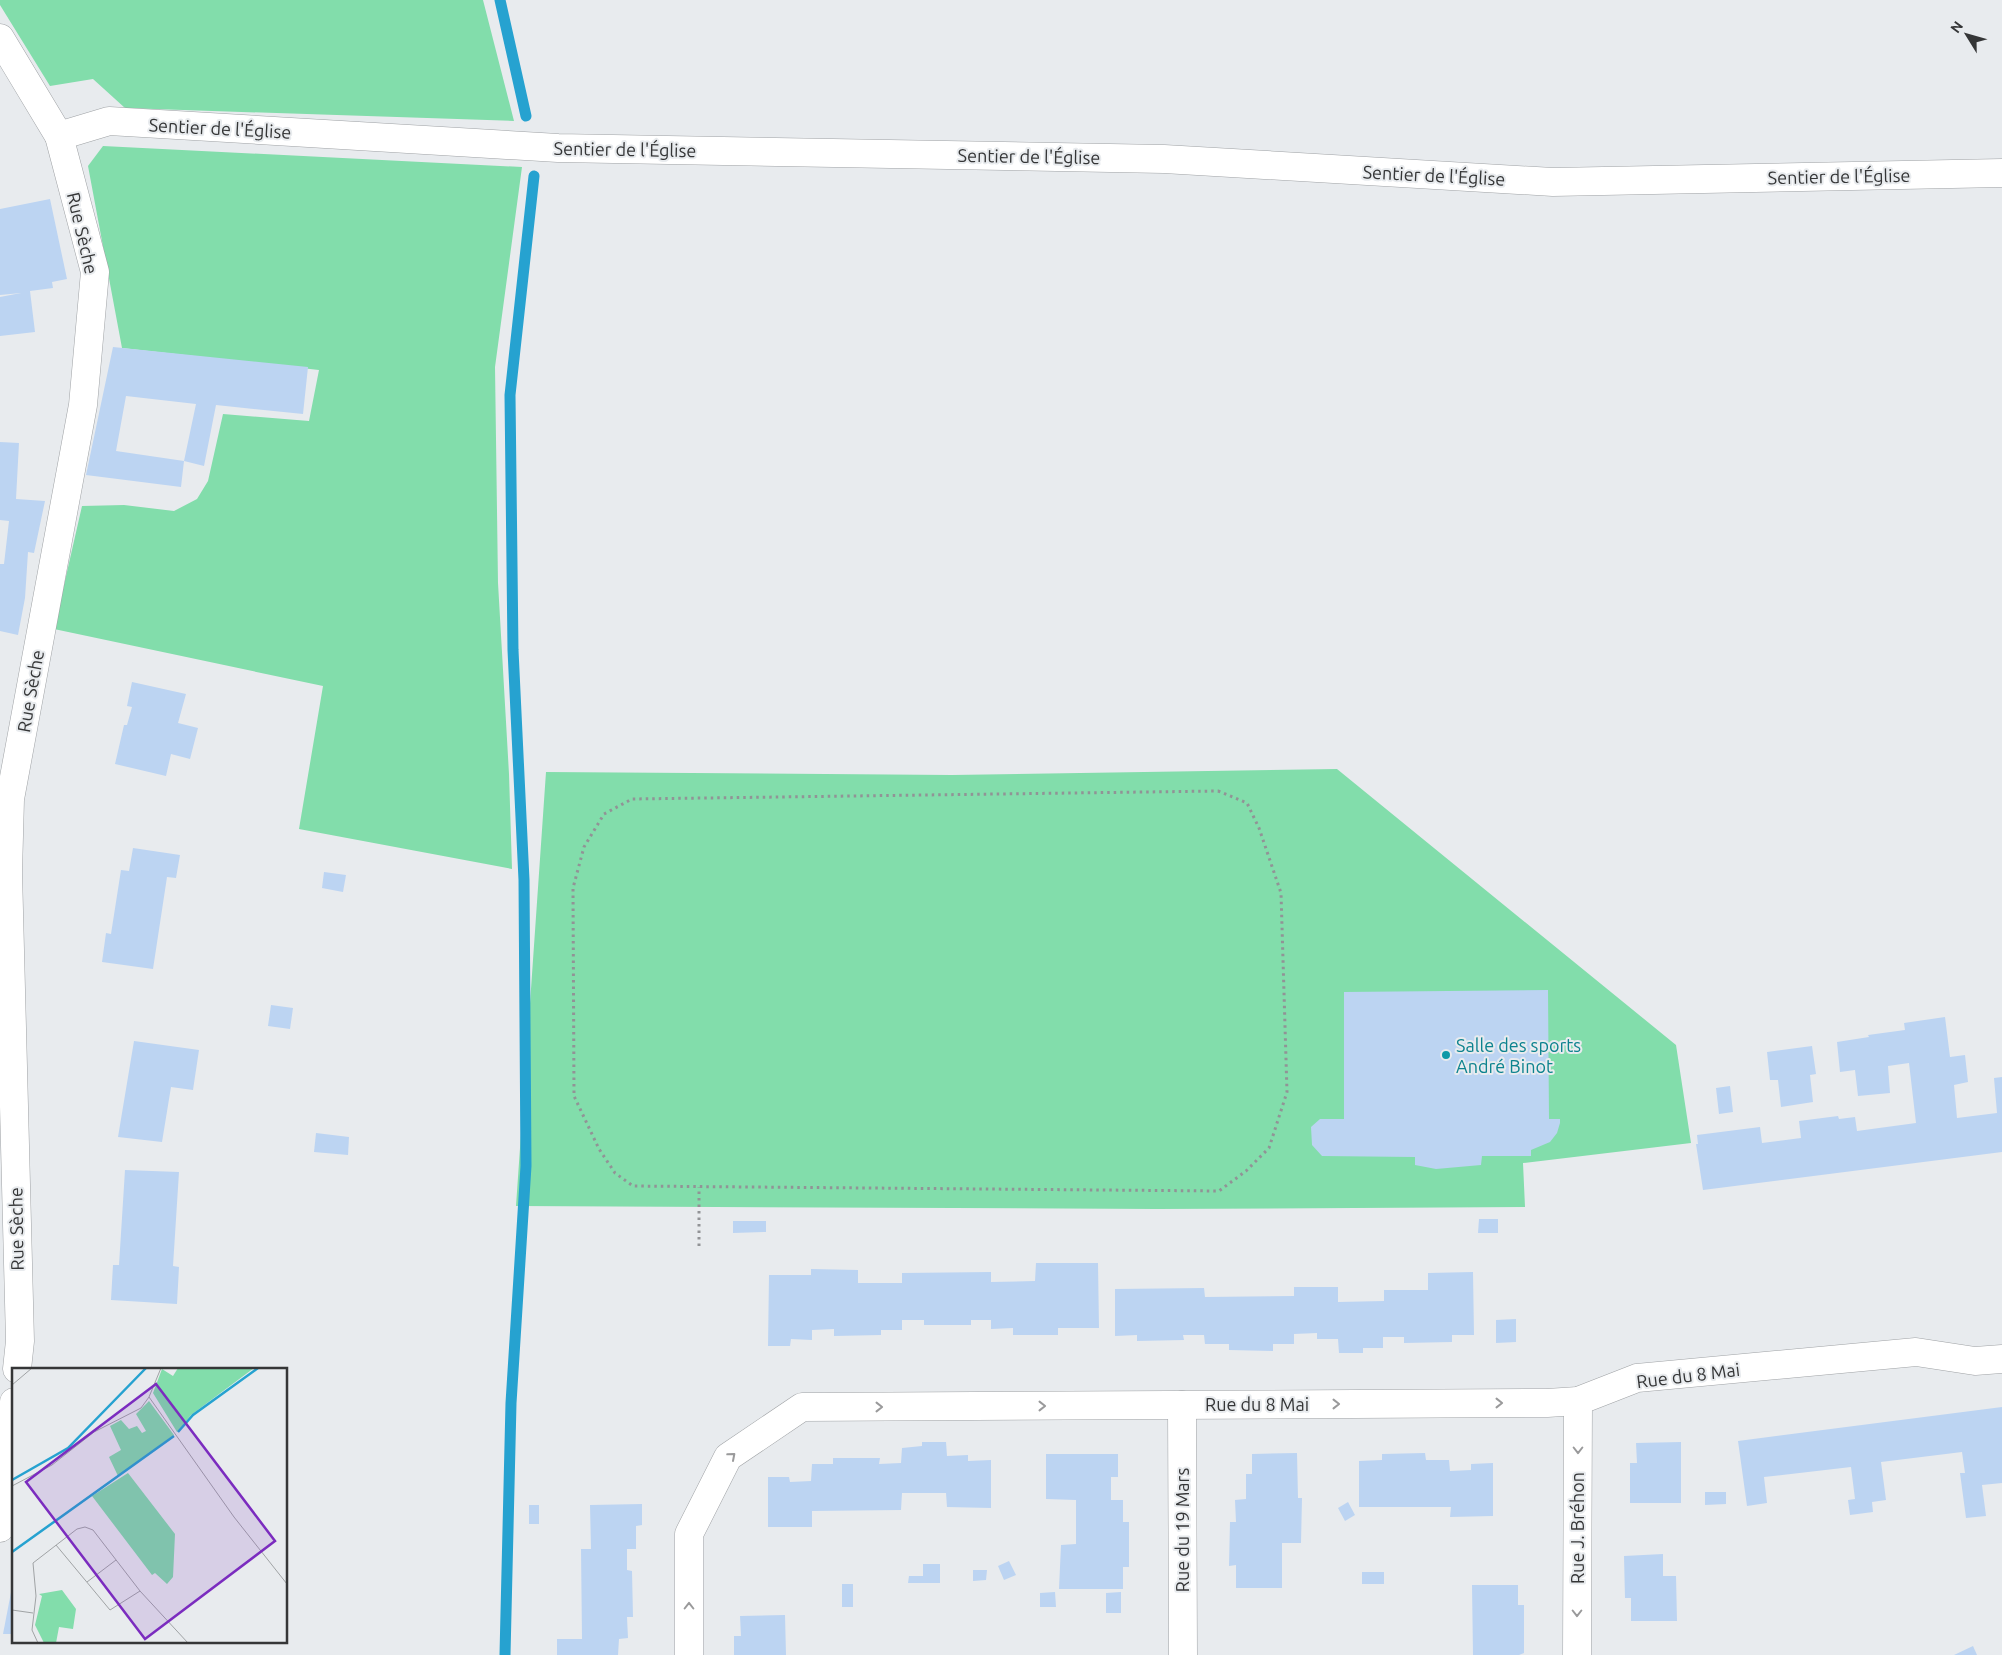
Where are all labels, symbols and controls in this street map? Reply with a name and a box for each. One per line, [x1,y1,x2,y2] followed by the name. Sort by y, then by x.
[1942,10,1992,60] north arrow
[1947,18,1966,36] text: N
[148,113,292,142] street label: Sentier de l'Église
[553,137,697,160] street label: Sentier de l'Église
[957,144,1101,167] street label: Sentier de l'Église
[1362,160,1506,189] street label: Sentier de l'Église
[1767,164,1911,187] street label: Sentier de l'Église
[64,190,102,276] street label: Rue Sèche
[13,648,47,734] street label: Rue Sèche
[1456,1035,1581,1076] place label: Salle des sports André Binot
[1440,1049,1452,1061] marker: Salle des sports André Binot
[5,1187,27,1271] street label: Rue Sèche
[1635,1359,1741,1391] street label: Rue du 8 Mai
[12,1368,288,1642] inset map
[1205,1394,1309,1414] street label: Rue du 8 Mai
[1495,1398,1503,1408] one-way arrow
[1332,1399,1340,1409] one-way arrow
[1038,1401,1046,1411] one-way arrow
[876,1402,884,1412] one-way arrow
[1573,1446,1583,1454] one-way arrow
[727,1452,736,1461] one-way arrow
[1172,1468,1192,1592] street label: Rue du 19 Mars
[1567,1472,1587,1584] street label: Rue J. Bréhon
[684,1602,694,1610] one-way arrow
[1572,1609,1582,1617] one-way arrow

